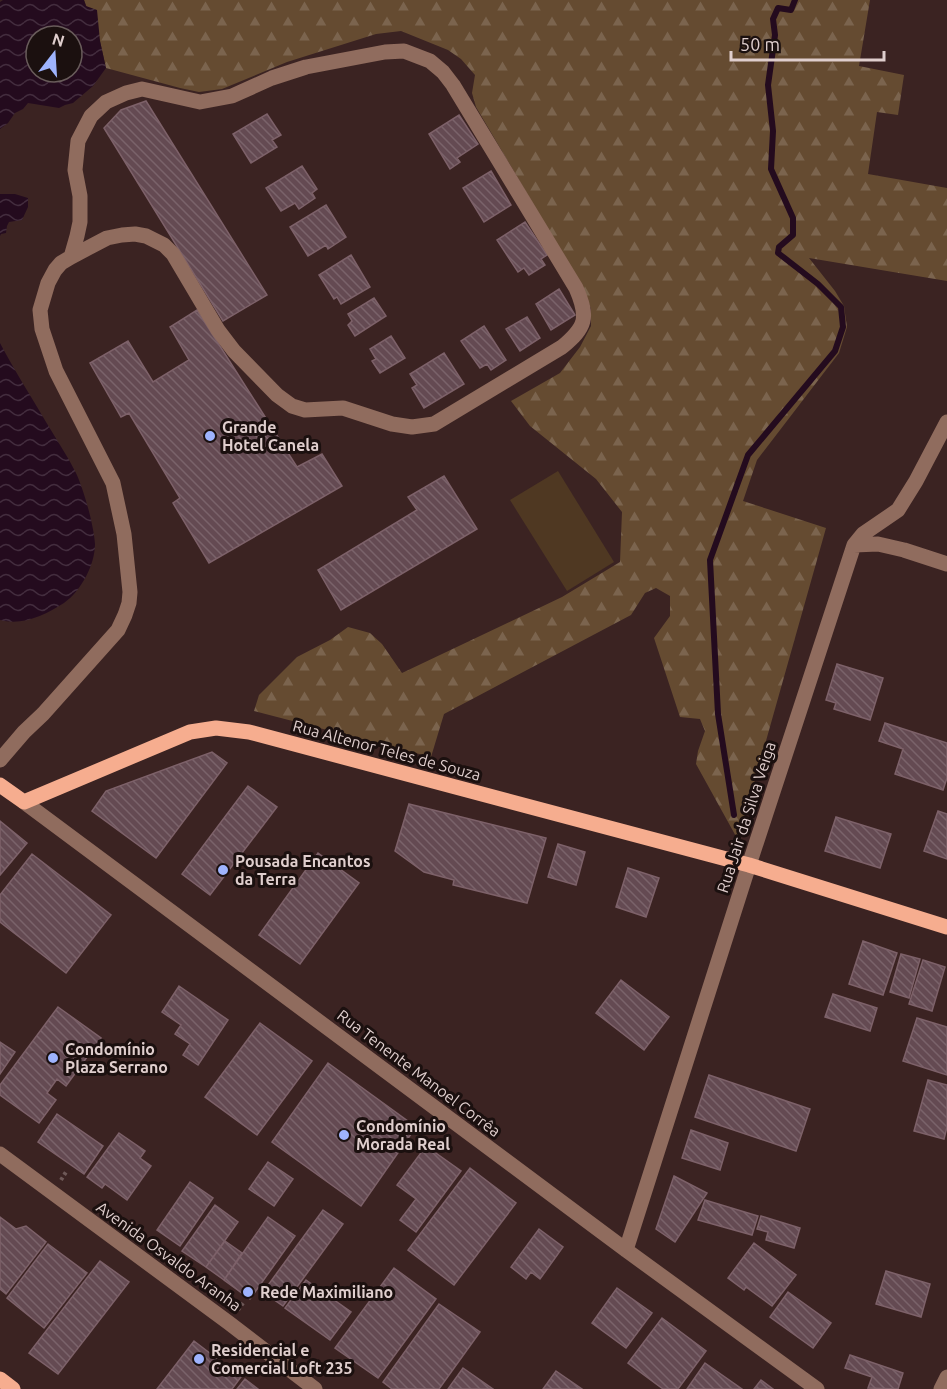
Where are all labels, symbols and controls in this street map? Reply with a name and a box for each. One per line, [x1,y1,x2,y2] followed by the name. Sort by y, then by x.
[24,24,84,84] north arrow
[731,24,884,62] scale bar
[50,29,67,50] text: N
[740,34,780,54] text: 50 m
[222,418,319,454] place label: Grande Hotel Canela
[203,429,217,443] marker: Grande Hotel Canela
[291,716,483,784] street label: Rua Altenor Teles de Souza
[713,739,779,895] street label: Rua Jair da Silva Veiga
[235,852,371,888] place label: Pousada Encantos da Terra
[216,863,230,877] marker: Pousada Encantos da Terra
[334,1006,504,1140] street label: Rua Tenente Manoel Corrêa
[65,1040,168,1076] place label: Condomínio Plaza Serrano
[46,1051,60,1065] marker: Condomínio Plaza Serrano
[356,1117,450,1153] place label: Condomínio Morada Real
[337,1128,351,1142] marker: Condomínio Morada Real
[93,1198,245,1314] street label: Avenida Osvaldo Aranha
[260,1283,393,1301] place label: Rede Maximiliano
[241,1285,255,1299] marker: Rede Maximiliano
[211,1341,353,1377] place label: Residencial e Comercial Loft 235
[192,1352,206,1366] marker: Residencial e Comercial Loft 235

